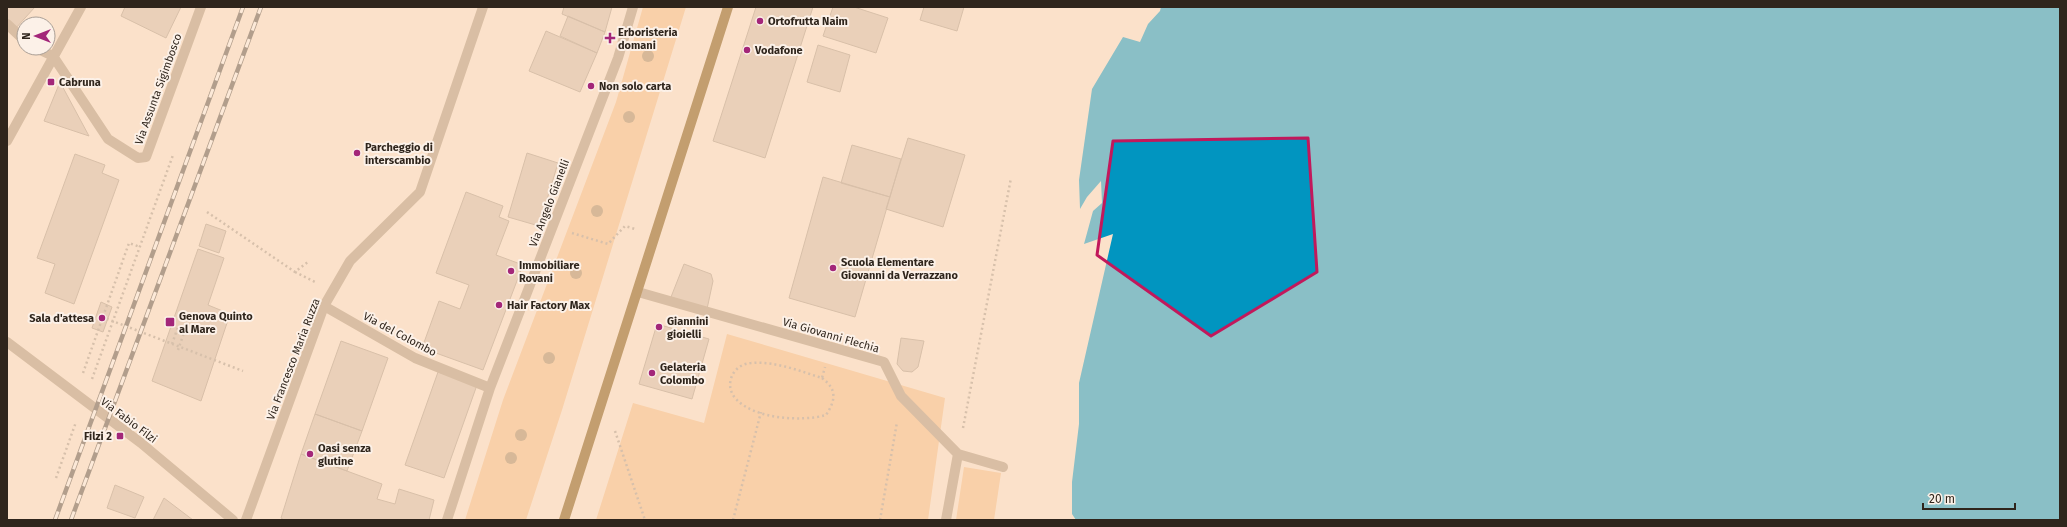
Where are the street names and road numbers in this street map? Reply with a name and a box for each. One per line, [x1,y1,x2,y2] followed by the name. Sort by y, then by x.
[132,32,185,146] street label: Via Assunta Sigimbosco
[527,157,572,249] street label: Via Angelo Gianelli
[264,297,323,422] street label: Via Francesco Maria Ruzza
[361,310,439,359] street label: Via del Colombo
[781,315,881,356] street label: Via Giovanni Flechia
[98,395,159,446] street label: Via Fabio Filzi

